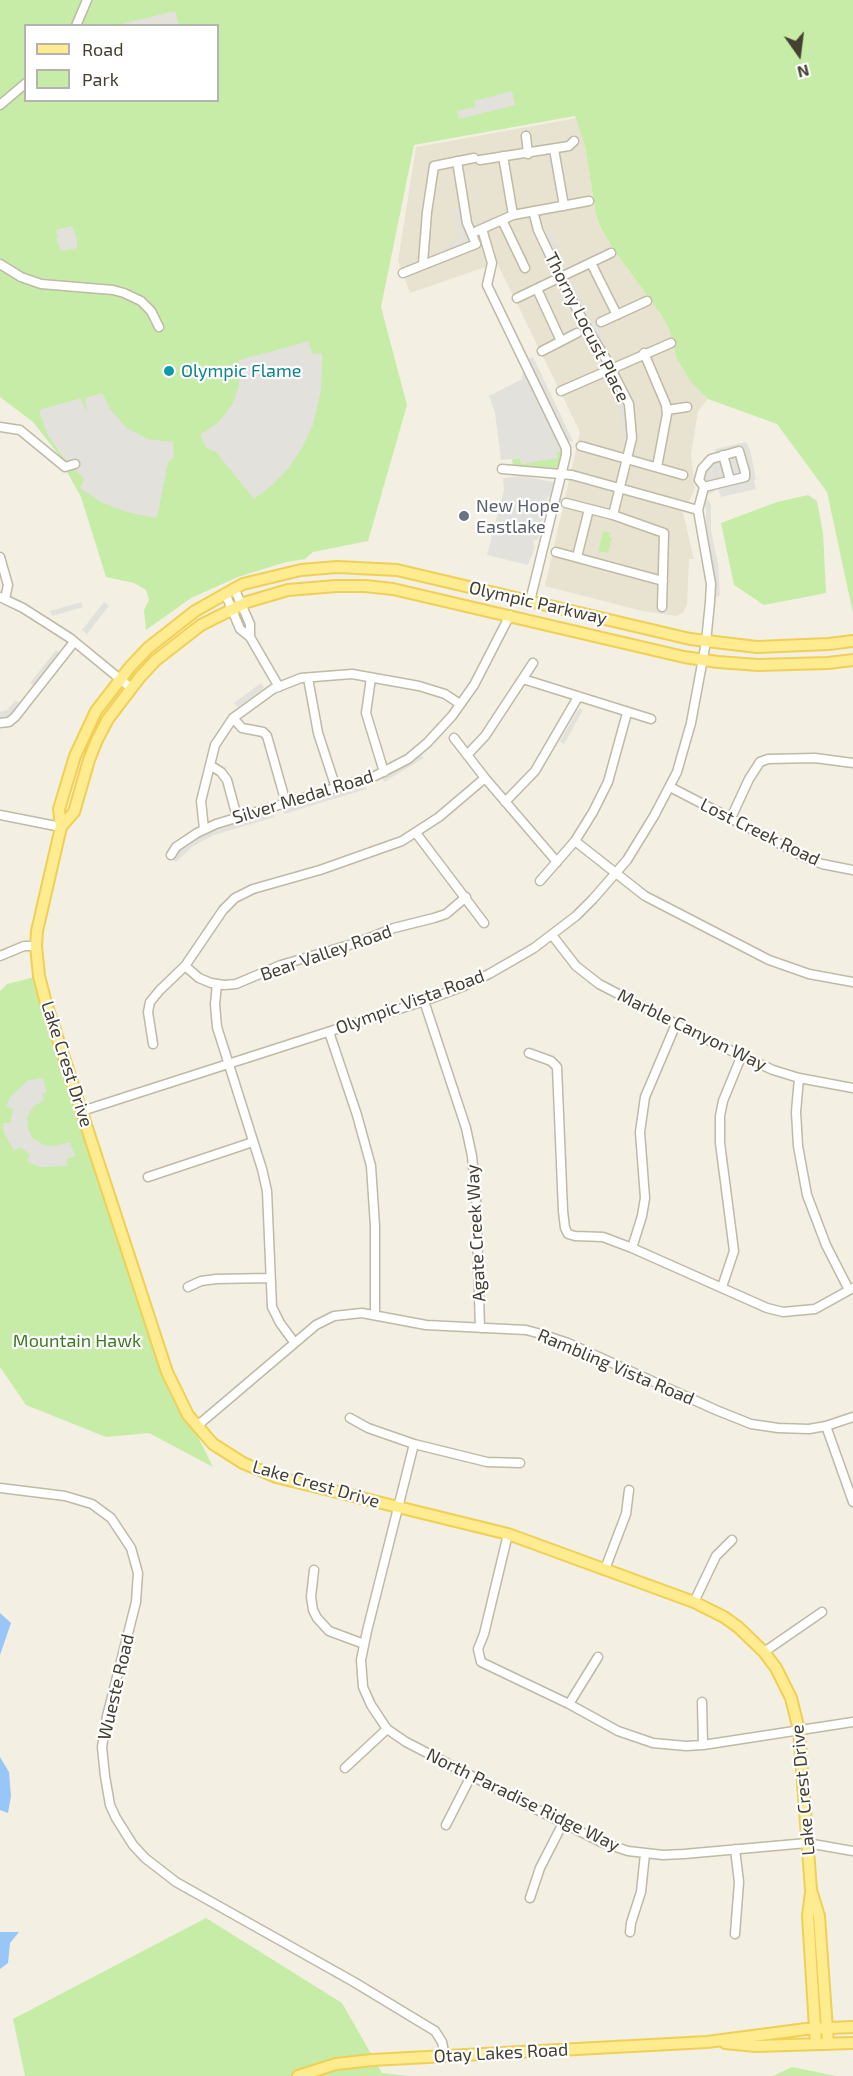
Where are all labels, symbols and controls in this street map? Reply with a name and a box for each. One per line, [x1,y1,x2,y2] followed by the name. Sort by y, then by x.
[24,24,219,102] legend
[769,24,829,84] north arrow
[82,38,123,60] text: Road
[796,61,811,83] text: N
[82,68,119,90] text: Park
[540,249,634,405] street label: Thorny Locust Place
[181,360,301,382] place label: Olympic Flame
[162,364,176,378] marker: Olympic Flame
[476,495,560,538] place label: New Hope Eastlake
[457,509,471,523] marker: New Hope Eastlake
[467,577,609,629] street label: Olympic Parkway
[230,765,376,829] street label: Silver Medal Road
[697,794,823,870] street label: Lost Creek Road
[257,920,395,986] street label: Bear Valley Road
[333,965,487,1039] street label: Olympic Vista Road
[614,985,770,1075] street label: Marble Canyon Way
[36,998,98,1130] street label: Lake Crest Drive
[462,1164,490,1302] street label: Agate Creek Way
[534,1324,698,1410] street label: Rambling Vista Road
[13,1330,141,1352] park label: Mountain Hawk
[250,1456,382,1512] street label: Lake Crest Drive
[93,1632,139,1742] street label: Wueste Road
[787,1724,819,1856] street label: Lake Crest Drive
[423,1744,623,1856] street label: North Paradise Ridge Way
[433,2039,569,2067] street label: Otay Lakes Road

